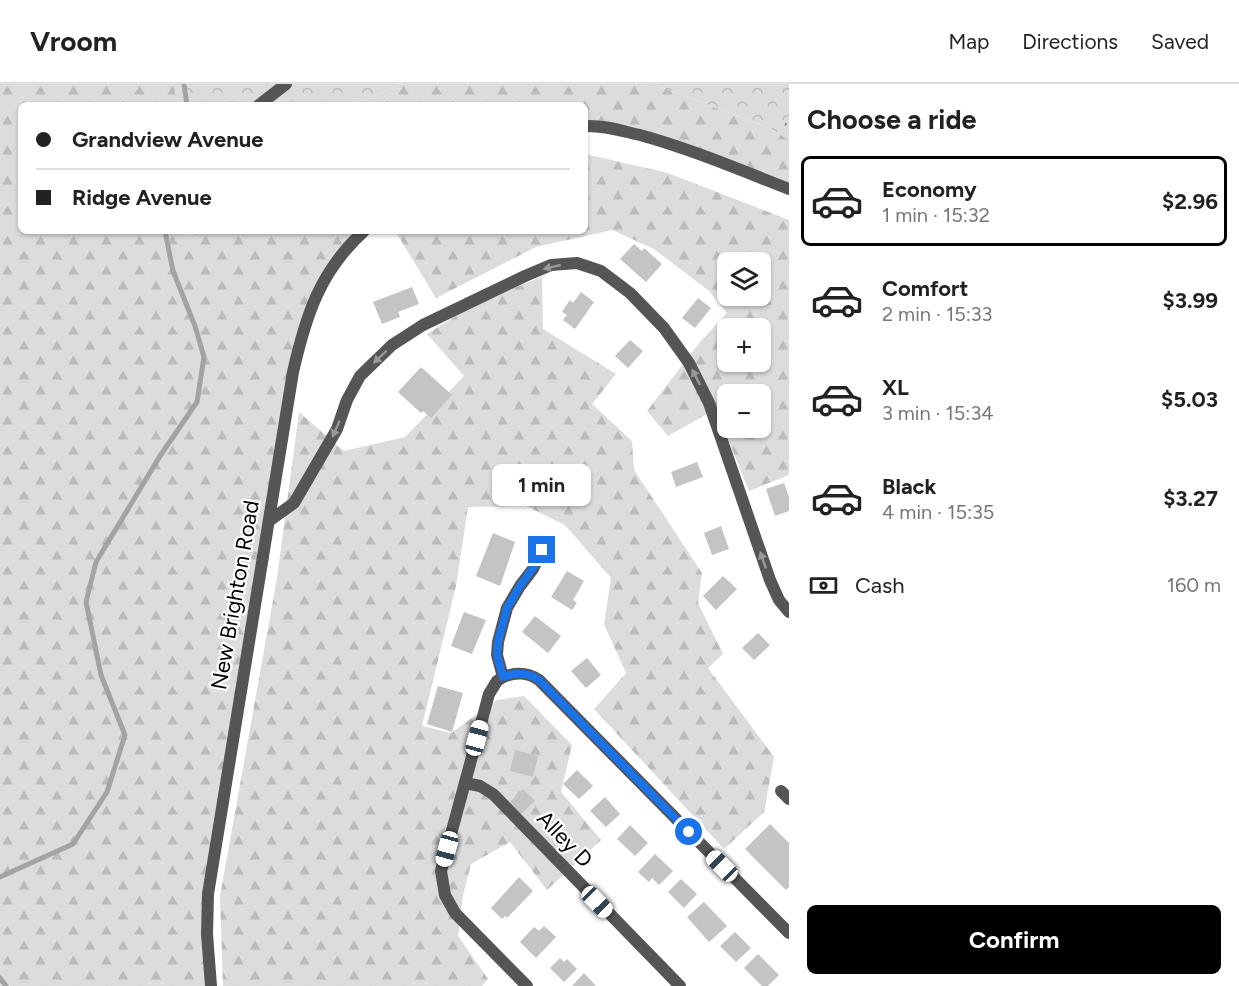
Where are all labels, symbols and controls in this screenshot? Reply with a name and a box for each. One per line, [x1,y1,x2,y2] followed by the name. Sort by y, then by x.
[30,24,117,58] text: Vroom
[948,29,989,54] text: Map
[1022,29,1118,54] text: Directions
[1151,29,1209,54] text: Saved
[807,103,976,136] text: Choose a ride
[72,126,263,153] text: Grandview Avenue
[810,174,864,228] icon: car
[882,176,977,203] text: Economy
[72,184,212,211] text: Ridge Avenue
[1162,188,1218,215] text: $2.96
[882,203,990,227] text: 1 min · 15:32
[717,252,771,438] map controls
[717,252,771,306] button: layers
[542,263,561,272] one-way arrow
[810,273,864,327] icon: car
[882,275,968,302] text: Comfort
[1163,287,1218,314] text: $3.99
[882,302,992,326] text: 2 min · 15:33
[717,318,771,372] button: +
[374,349,388,363] one-way arrow
[691,369,701,386] one-way arrow
[810,372,864,426] icon: car
[882,374,909,401] text: XL
[717,384,771,438] button: −
[1161,386,1218,413] text: $5.03
[882,401,994,425] text: 3 min · 15:34
[331,421,341,439] one-way arrow
[492,463,592,505] callout: 1 min
[810,471,864,525] icon: car
[518,473,565,497] text: 1 min
[882,473,936,500] text: Black
[1163,485,1218,512] text: $3.27
[205,498,265,692] street label: New Brighton Road
[882,500,994,524] text: 4 min · 15:35
[528,536,555,563] route end
[758,551,768,569] one-way arrow
[807,569,840,602] icon: cash
[855,572,905,599] text: Cash
[1167,573,1221,597] text: 160 m
[464,718,490,758] car
[532,805,598,873] street label: Alley D
[675,818,702,845] route start
[434,829,460,869] car
[703,847,741,885] car
[578,883,616,921] car
[807,905,1221,974] button: Confirm

